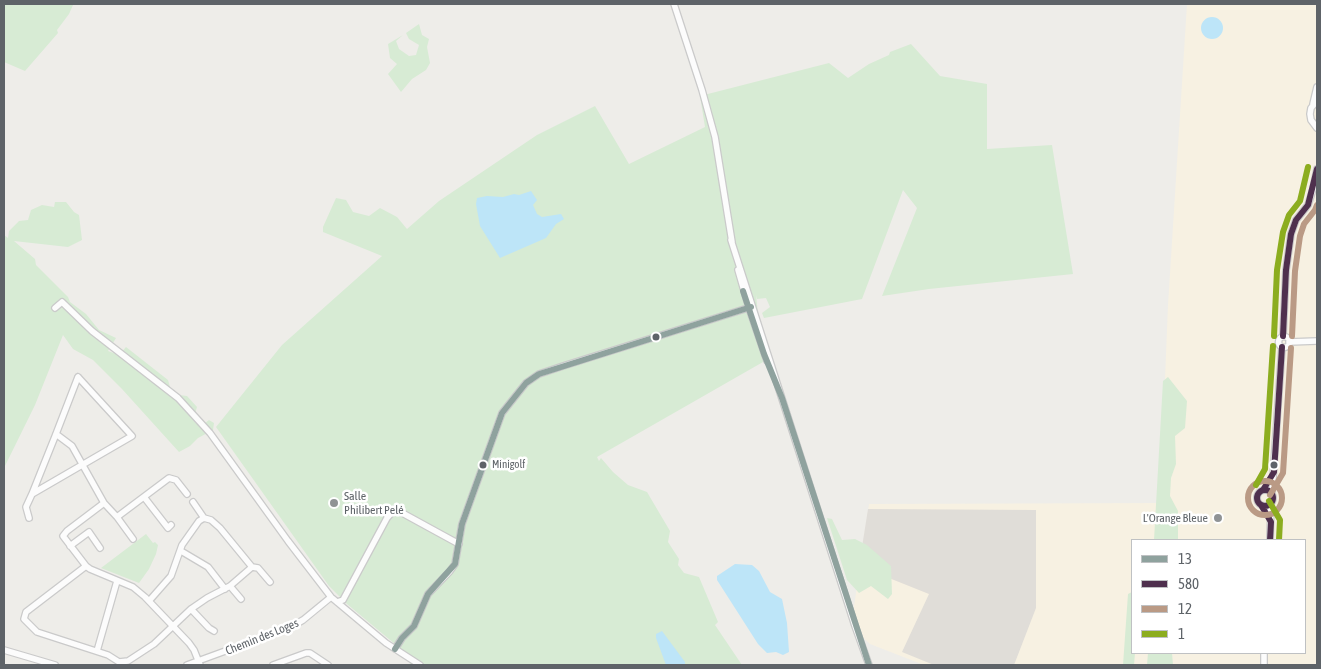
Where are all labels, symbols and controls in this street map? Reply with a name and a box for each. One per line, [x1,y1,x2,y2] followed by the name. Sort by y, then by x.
[651,332,661,342] unlabelled marker
[492,458,525,472] place label: Minigolf
[478,460,488,470] marker: Minigolf
[1269,460,1279,470] unlabelled marker
[344,489,404,517] place label: Salle Philibert Pelé
[328,497,340,509] marker: Salle Philibert Pelé
[1143,511,1208,525] place label: L'Orange Bleue
[1212,512,1224,524] marker: L'Orange Bleue
[1131,539,1306,654] legend
[1178,550,1192,567] text: 13
[1178,575,1199,592] text: 580
[1178,600,1192,617] text: 12
[223,616,301,658] street label: Chemin des Loges
[1178,625,1185,642] text: 1

